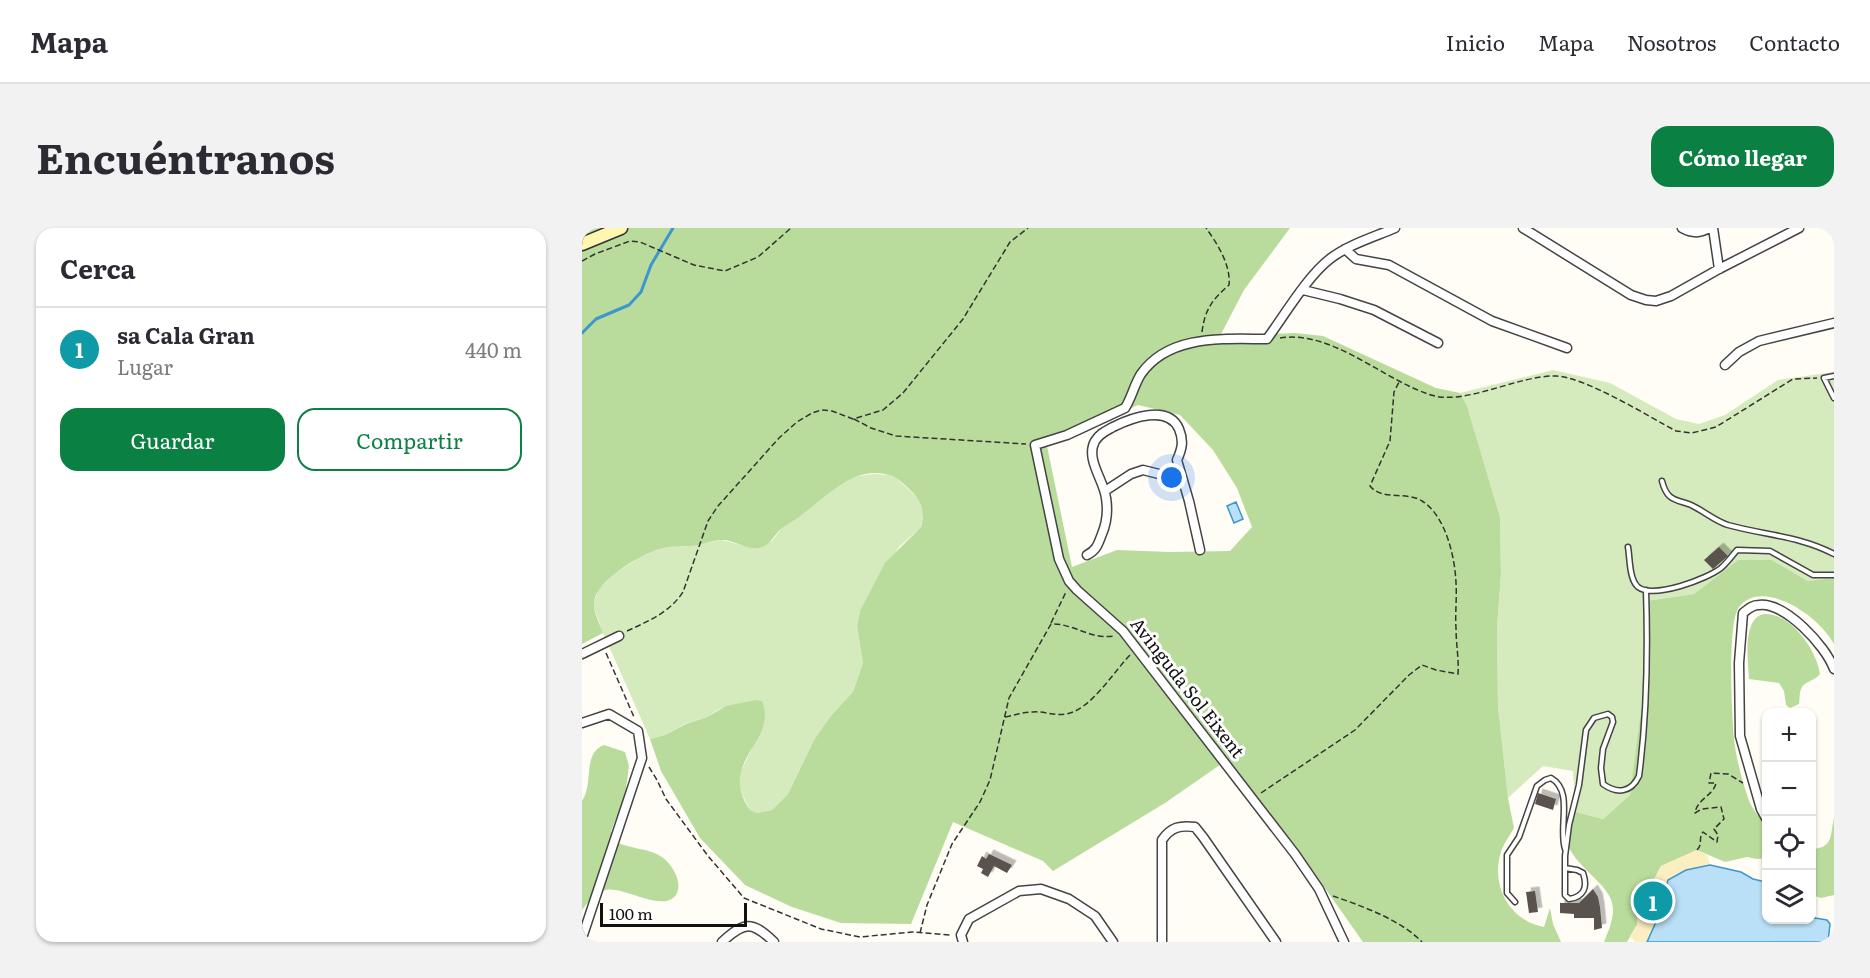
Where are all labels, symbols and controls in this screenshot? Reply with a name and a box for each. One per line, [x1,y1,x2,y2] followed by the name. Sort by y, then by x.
[30,20,108,62] text: Mapa
[1446,26,1505,57] text: Inicio
[1538,26,1594,57] text: Mapa
[1627,26,1716,57] text: Nosotros
[1749,26,1840,57] text: Contacto
[36,125,335,187] text: Encuéntranos
[1651,126,1834,187] button: Cómo llegar
[60,248,136,287] text: Cerca
[117,318,255,351] text: sa Cala Gran
[75,334,84,364] text: 1
[465,334,522,364] text: 440 m
[117,351,173,381] text: Lugar
[60,408,285,471] button: Guardar
[297,408,522,471] button: Compartir
[1157,463,1186,492] your location
[1125,611,1252,764] street label: Avinguda Sol Eixent
[1762,708,1816,924] map controls
[1762,708,1816,762] button: +
[1762,762,1816,816] button: −
[1762,816,1816,870] button: locate
[1762,870,1816,924] button: layers
[1634,878,1672,924] pin: 1
[600,900,747,928] scale bar
[609,901,653,925] text: 100 m

